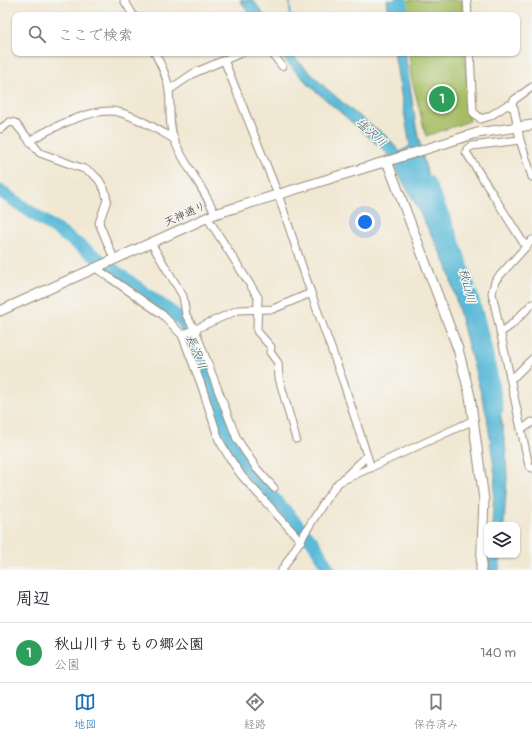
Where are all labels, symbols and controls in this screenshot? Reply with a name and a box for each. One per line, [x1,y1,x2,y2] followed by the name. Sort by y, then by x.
[12,12,520,56] search box
[26,23,48,45] icon: search
[58,26,133,45] text: ここで検索
[429,84,455,114] pin: 1
[353,115,389,151] water label: 塩沢川
[162,199,208,229] street label: 天神通り
[355,212,375,232] your location
[455,267,479,305] water label: 秋山川
[182,332,210,372] water label: 長沢川
[484,522,520,558] map controls
[484,522,520,558] button: layers
[16,588,50,609] text: 周辺
[54,635,204,654] text: 秋山川すももの郷公園
[26,645,32,661] text: 1
[480,645,516,661] text: 140 m
[54,657,80,673] text: 公園
[74,691,96,731] tab: 地図
[244,691,266,731] tab: 経路
[414,691,458,731] tab: 保存済み

